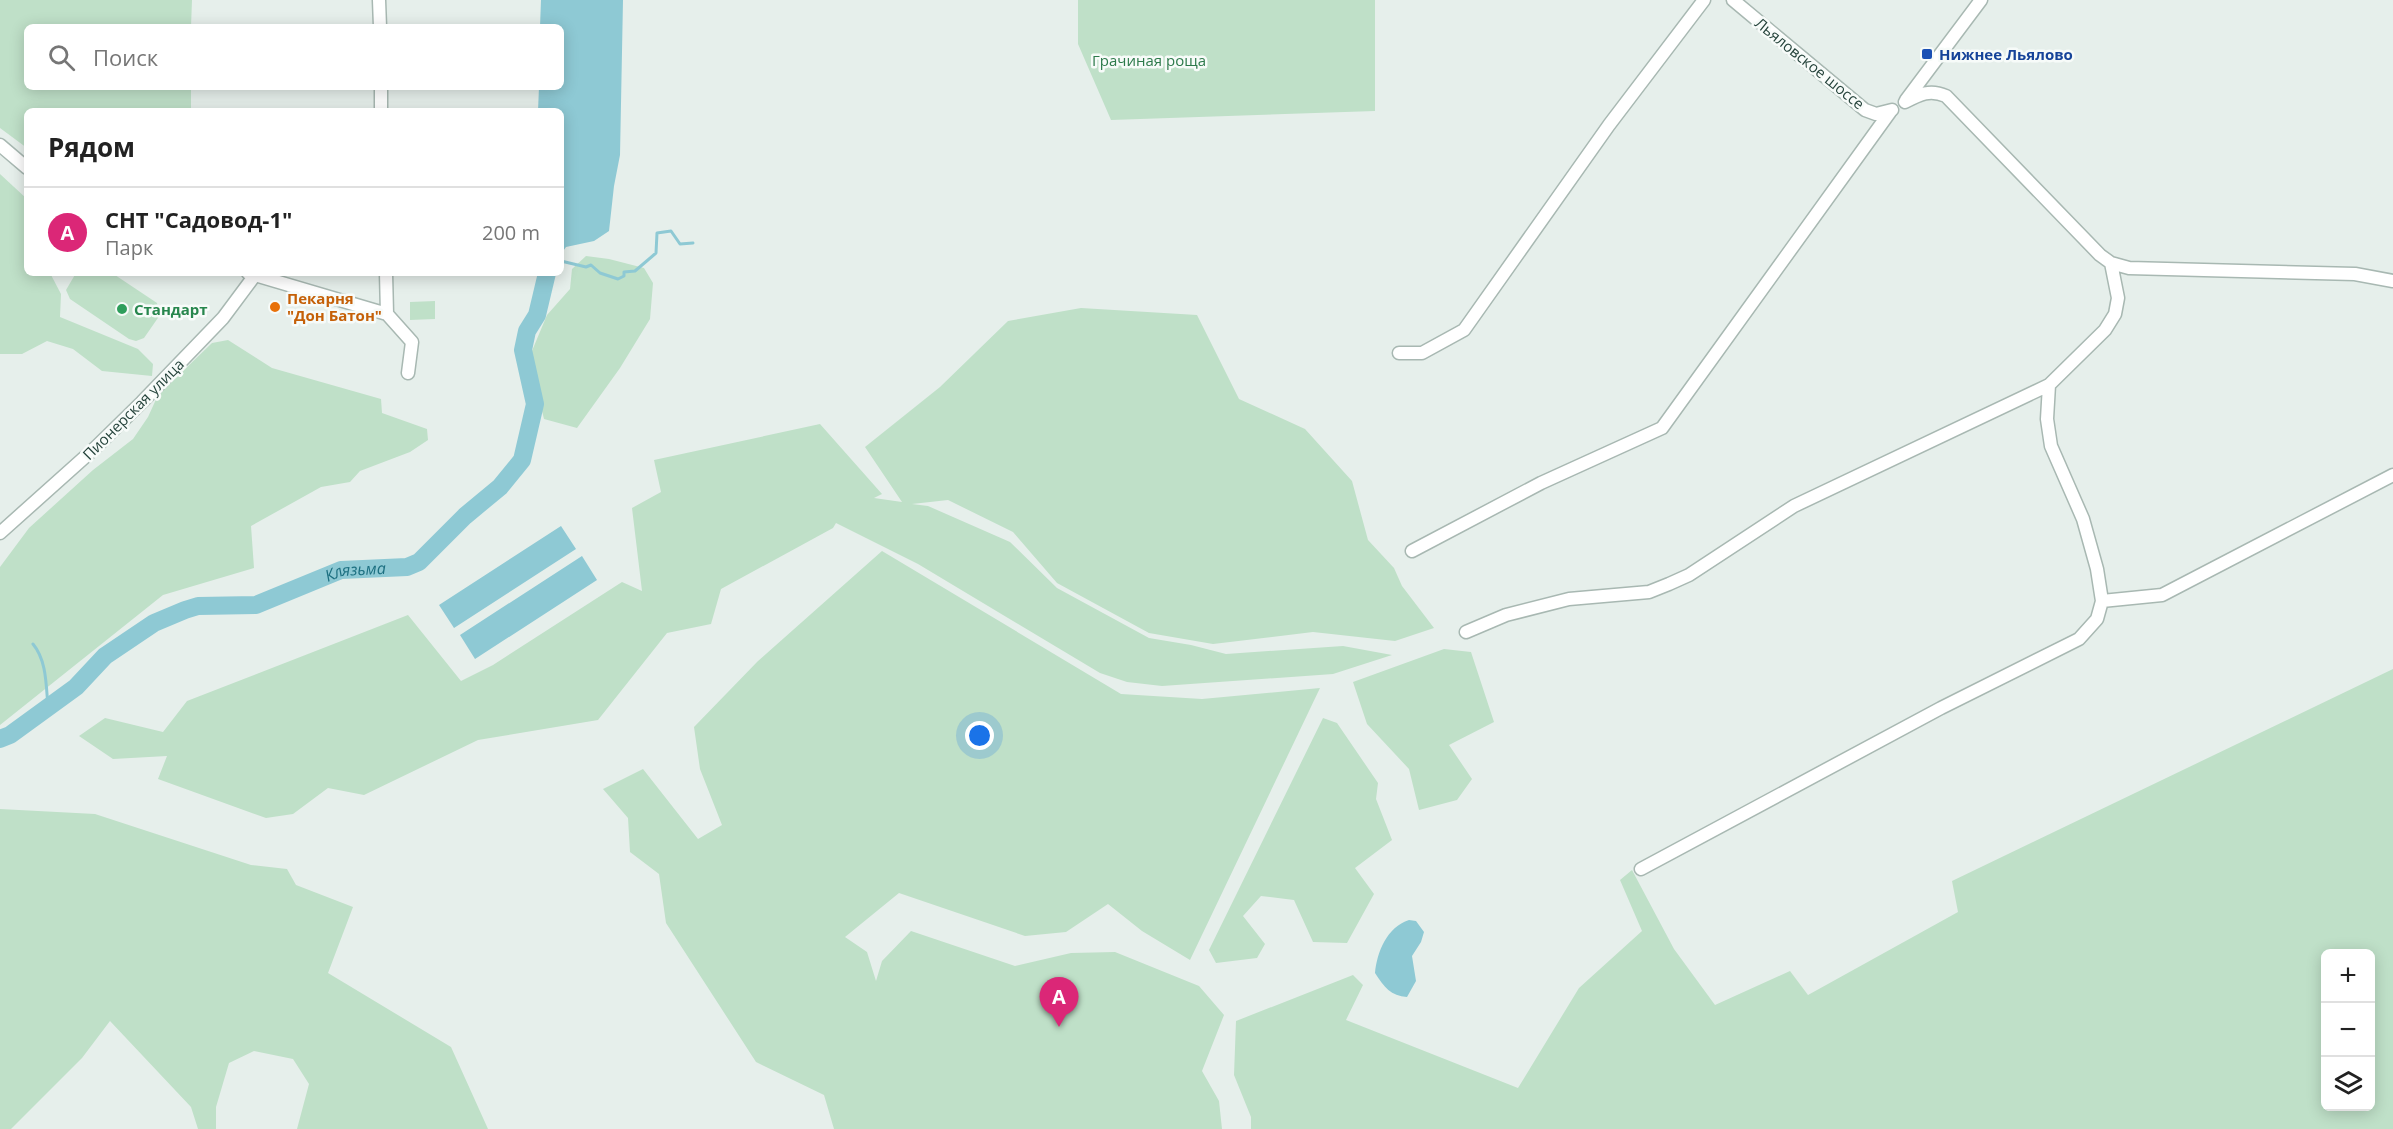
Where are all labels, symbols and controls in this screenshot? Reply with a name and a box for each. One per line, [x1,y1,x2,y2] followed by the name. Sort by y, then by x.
[1751,13,1869,113] street label: Льяловское шоссе
[24,24,564,90] search box
[45,41,78,74] icon: search
[93,42,158,72] text: Поиск
[1939,44,2073,64] place label: Нижнее Льялово
[1920,47,1934,61] marker: Нижнее Льялово
[1092,50,1206,70] park label: Грачиная роща
[48,129,135,165] text: Рядом
[105,204,292,234] text: СНТ "Садовод-1"
[61,219,74,246] text: A
[482,219,540,246] text: 200 m
[105,234,153,261] text: Парк
[287,288,382,325] place label: Пекарня "Дон Батон"
[134,299,208,319] place label: Стандарт
[268,300,282,314] marker: Пекарня "Дон Батон"
[115,302,129,316] marker: Стандарт
[78,354,188,464] street label: Пионерская улица
[321,557,386,587] water label: Клязьма
[965,721,994,750] your location
[2321,949,2375,1111] map controls
[2321,949,2375,1003] button: +
[1040,978,1078,1027] pin: A
[2321,1003,2375,1057] button: −
[2321,1057,2375,1111] button: layers

